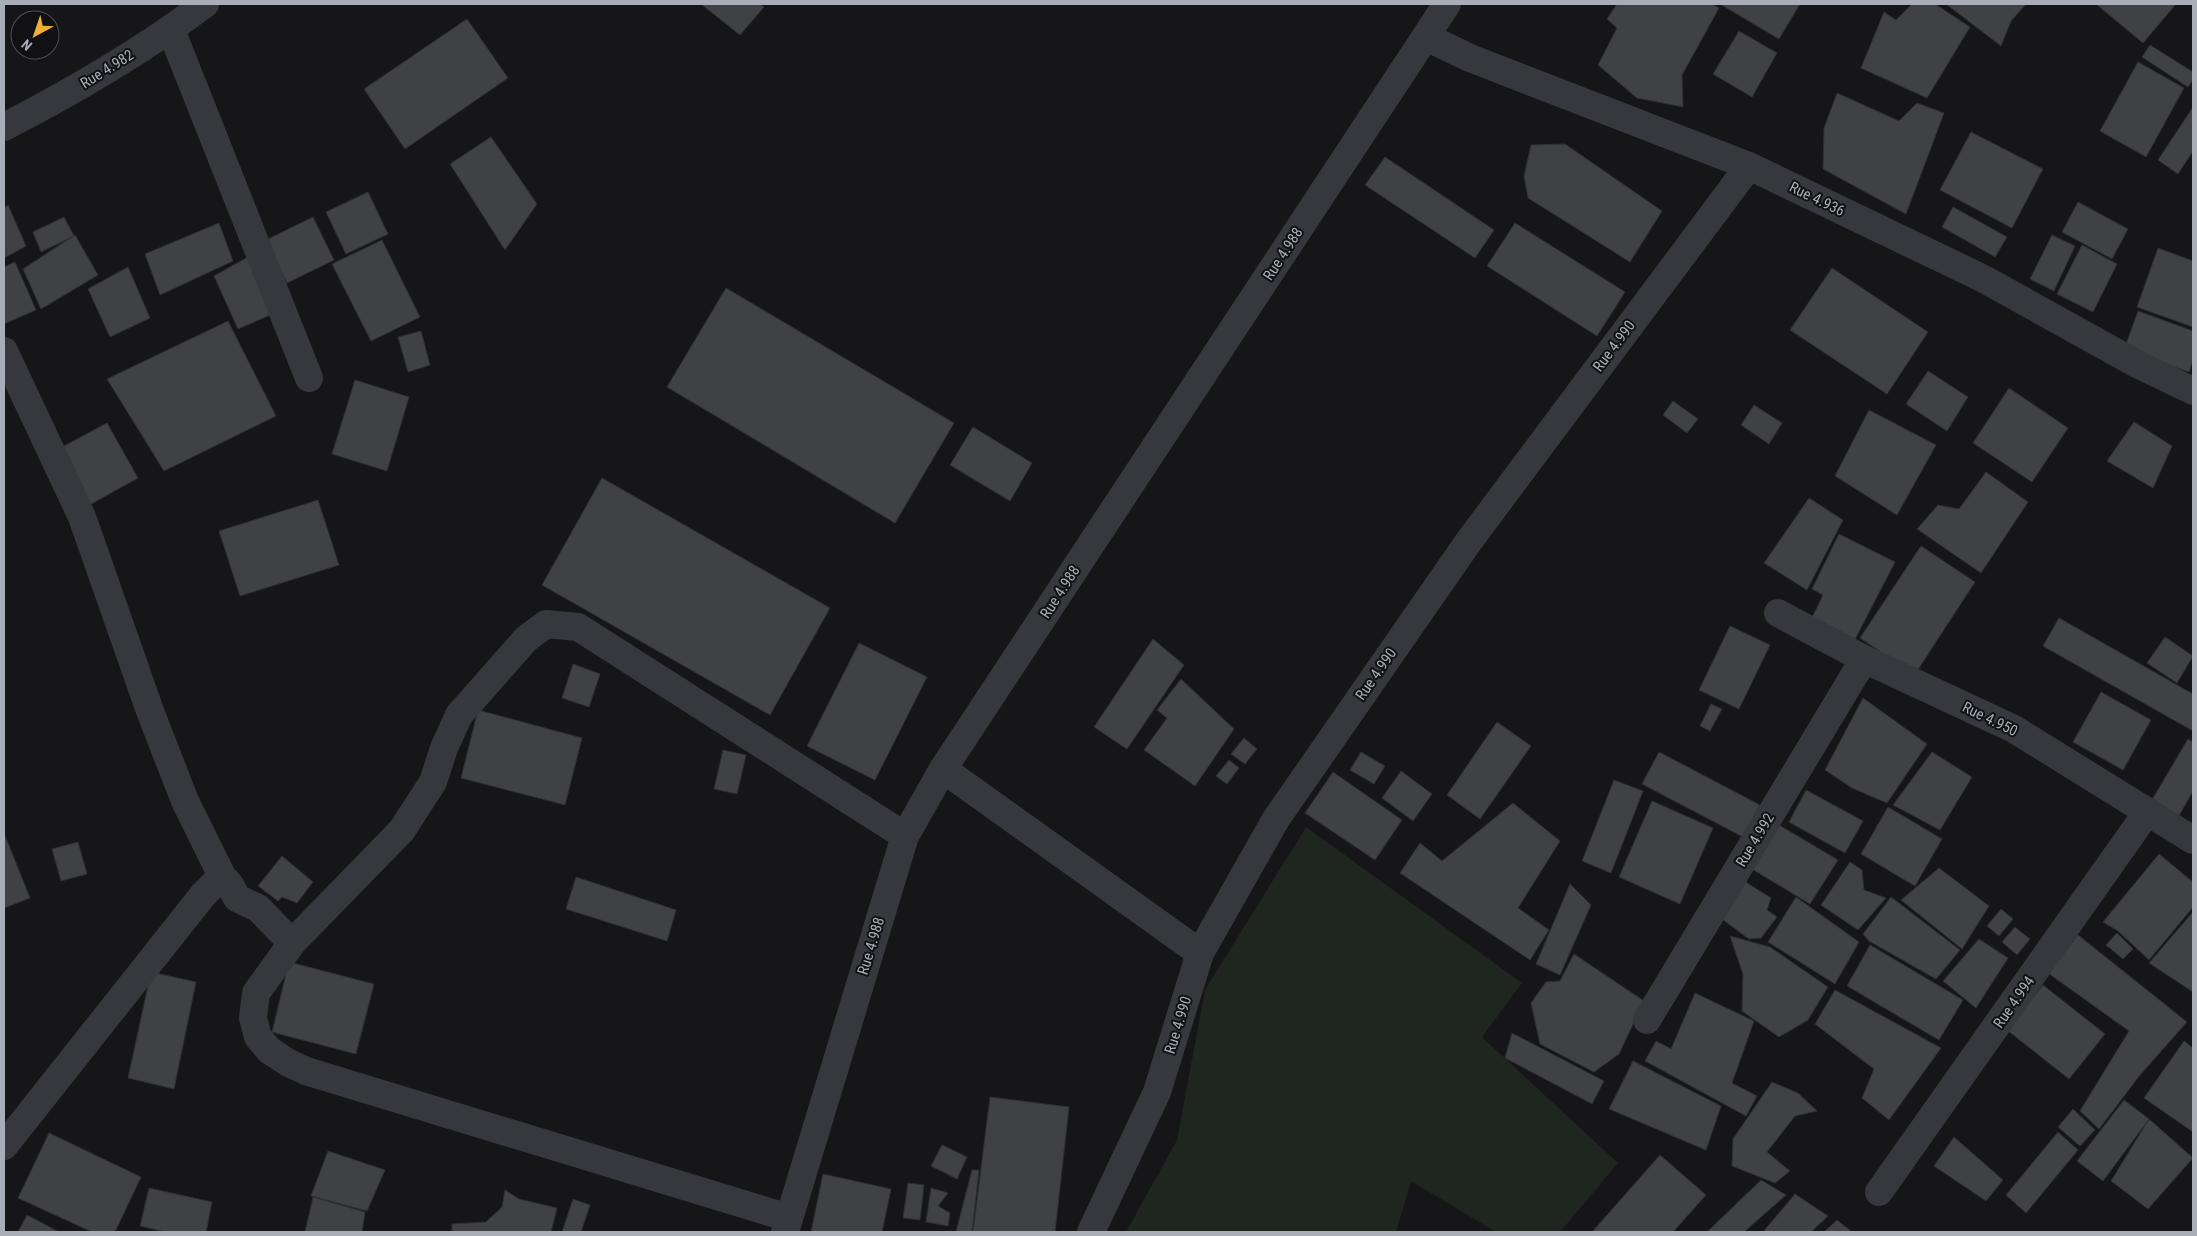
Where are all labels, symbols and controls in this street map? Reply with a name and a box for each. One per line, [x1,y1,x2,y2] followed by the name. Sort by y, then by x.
[10,10,60,60] north arrow
[18,36,35,54] text: N
[77,46,137,92] street label: Rue 4.982
[1786,178,1848,220] street label: Rue 4.936
[1259,224,1307,284] street label: Rue 4.988
[1589,317,1639,375] street label: Rue 4.990
[1036,562,1084,622] street label: Rue 4.988
[1352,645,1400,703] street label: Rue 4.990
[1959,698,2021,740] street label: Rue 4.950
[1732,810,1778,870] street label: Rue 4.992
[854,915,888,977] street label: Rue 4.988
[1990,973,2038,1031] street label: Rue 4.994
[1161,994,1195,1056] street label: Rue 4.990

